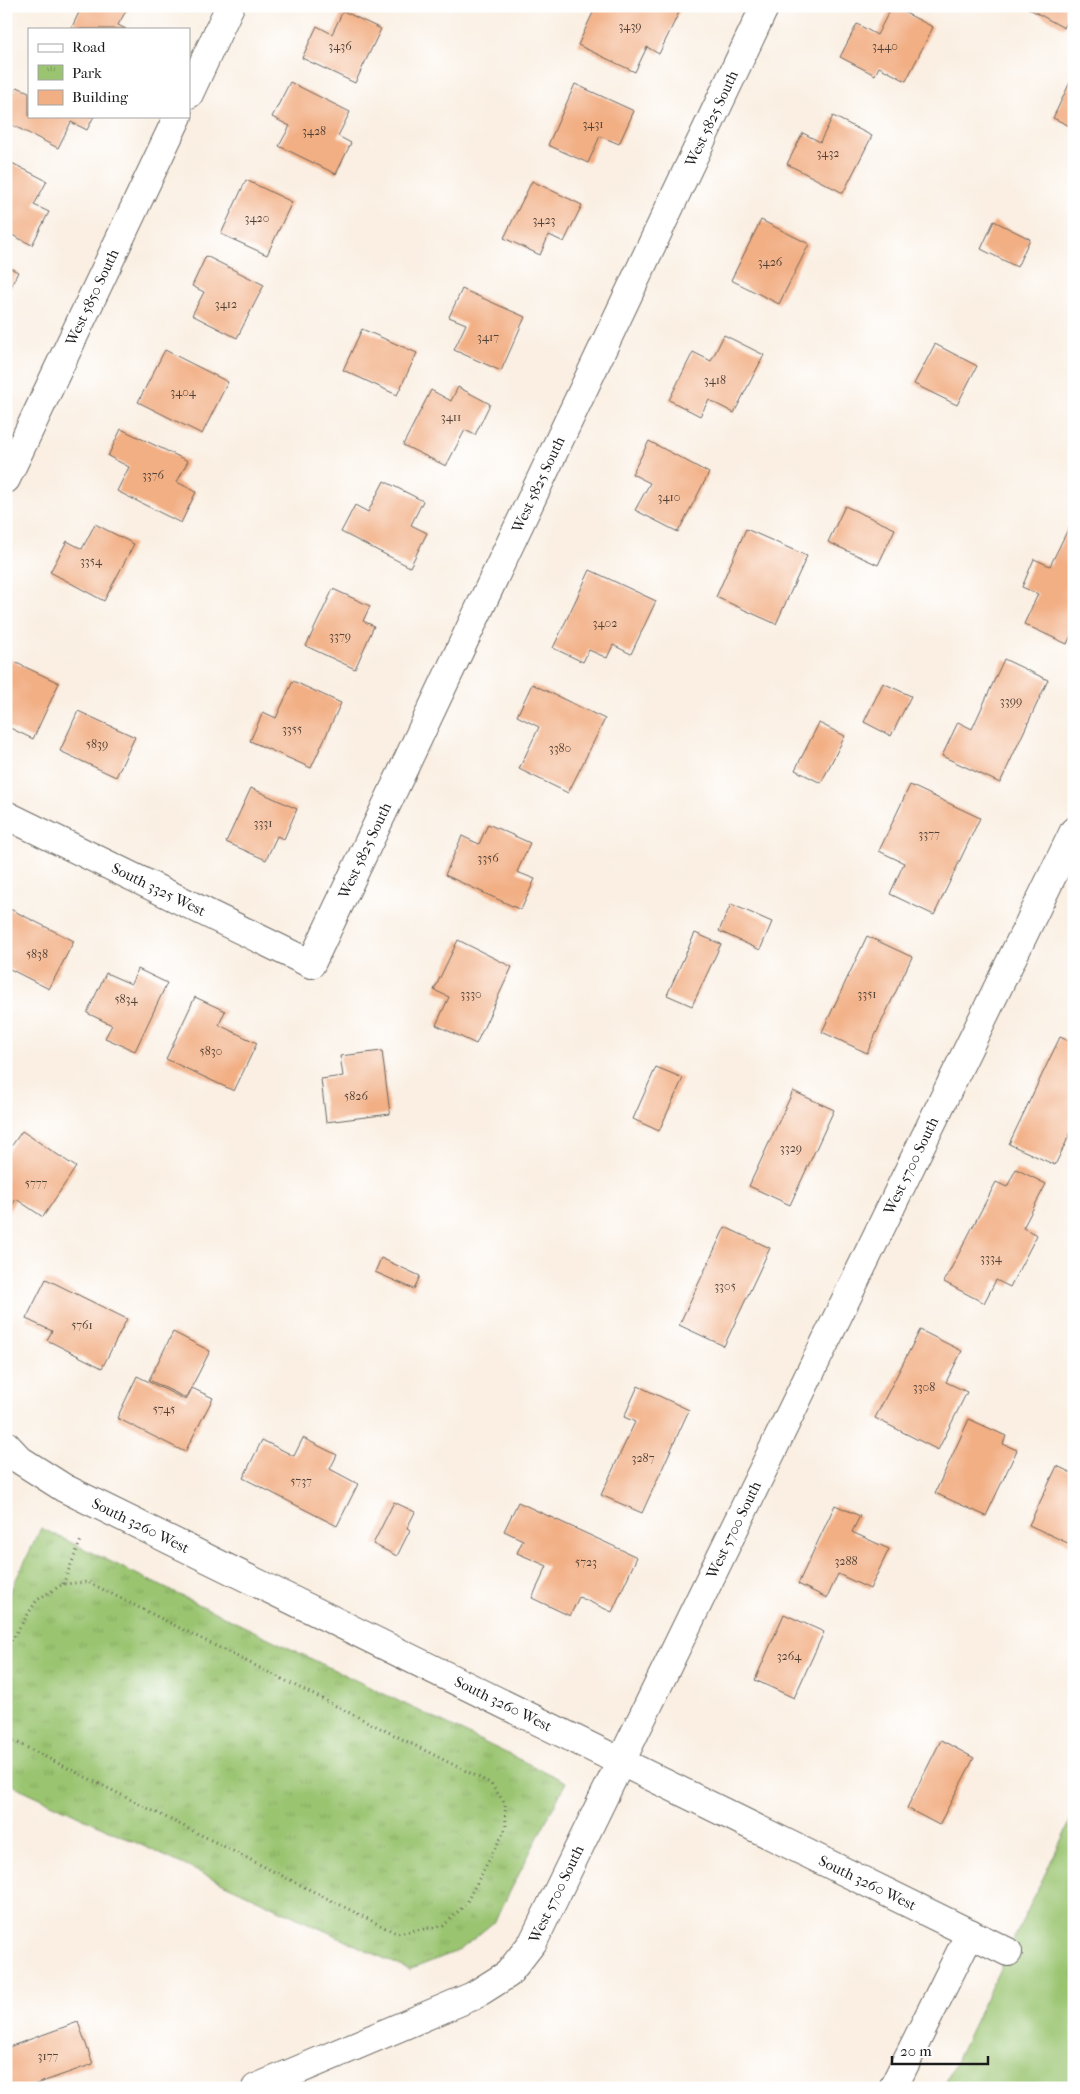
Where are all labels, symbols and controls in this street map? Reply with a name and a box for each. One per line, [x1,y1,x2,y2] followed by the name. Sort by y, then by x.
[618,19,642,33] house number: 3439
[28,28,190,118] legend
[72,38,106,56] text: Road
[328,39,352,53] house number: 3436
[872,39,898,53] house number: 3440
[72,64,102,82] text: Park
[681,67,742,170] street label: West 5825 South
[72,88,129,106] text: Building
[582,117,604,131] house number: 3431
[302,124,326,138] house number: 3428
[816,146,840,160] house number: 3432
[245,211,269,225] house number: 3420
[532,213,556,227] house number: 3423
[61,246,123,349] street label: West 5850 South
[758,255,783,269] house number: 3426
[215,297,237,311] house number: 3412
[477,330,499,344] house number: 3417
[704,373,726,387] house number: 3418
[170,385,197,399] house number: 3404
[441,410,461,424] house number: 3411
[507,433,569,536] street label: West 5825 South
[142,468,165,482] house number: 3376
[658,490,680,504] house number: 3410
[80,554,103,568] house number: 3354
[593,616,617,630] house number: 3402
[329,629,351,643] house number: 3379
[1000,694,1022,708] house number: 3399
[282,722,302,736] house number: 3355
[86,737,108,751] house number: 5839
[549,741,571,755] house number: 3380
[334,799,395,902] street label: West 5825 South
[253,816,273,830] house number: 3331
[918,827,940,841] house number: 3377
[477,851,499,865] house number: 3356
[109,859,209,920] street label: South 3325 West
[26,947,48,961] house number: 5838
[460,987,482,1001] house number: 3330
[857,987,877,1001] house number: 3351
[114,992,139,1006] house number: 5834
[200,1044,222,1058] house number: 5830
[344,1089,368,1103] house number: 5826
[879,1114,943,1218] street label: West 5700 South
[780,1141,802,1155] house number: 3329
[25,1176,47,1190] house number: 5777
[980,1251,1003,1265] house number: 3334
[714,1279,736,1293] house number: 3305
[71,1318,93,1332] house number: 5761
[913,1380,935,1394] house number: 3308
[153,1402,175,1416] house number: 5745
[632,1451,655,1465] house number: 3287
[290,1474,312,1488] house number: 5737
[702,1478,765,1583] street label: West 5700 South
[89,1494,193,1557] street label: South 3260 West
[834,1554,858,1568] house number: 3288
[575,1555,597,1569] house number: 5723
[777,1649,802,1663] house number: 3264
[451,1672,555,1736] street label: South 3260 West
[525,1842,588,1947] street label: West 5700 South
[816,1851,920,1915] street label: South 3260 West
[892,2034,989,2066] scale bar
[900,2042,932,2060] text: 20 m
[38,2049,59,2063] house number: 3177

